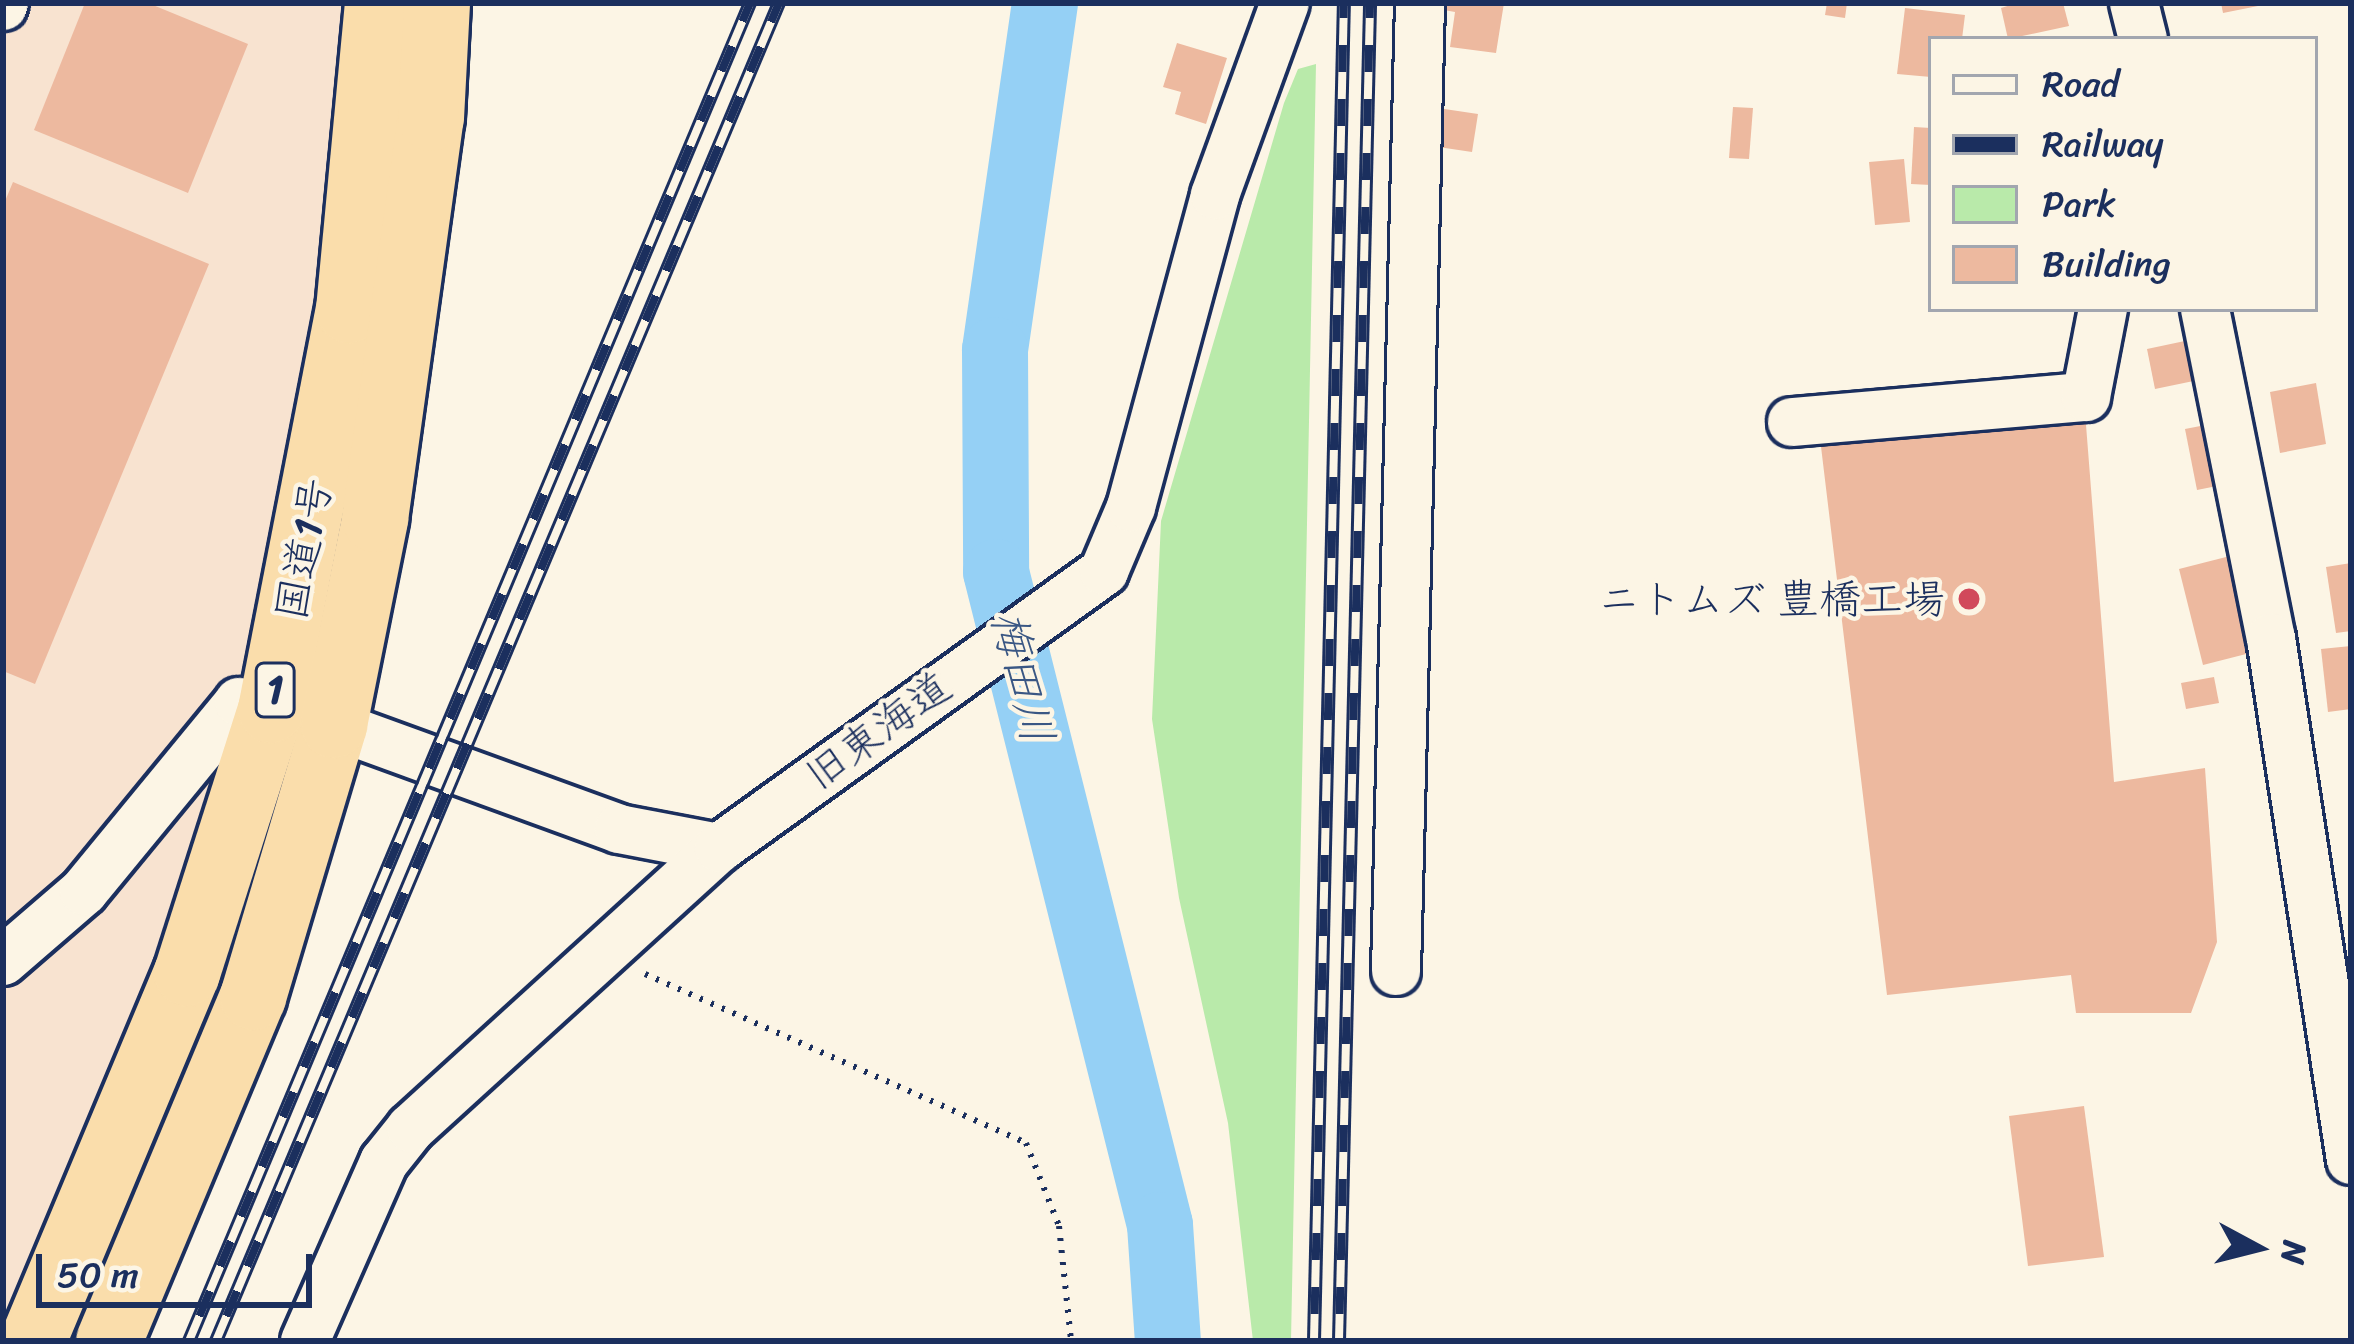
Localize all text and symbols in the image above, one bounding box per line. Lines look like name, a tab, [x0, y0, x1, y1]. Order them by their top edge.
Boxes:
legend	[1928, 36, 2318, 312]
text: Road	[2042, 52, 2119, 116]
text: Railway	[2042, 112, 2164, 176]
text: Park	[2042, 172, 2116, 236]
text: Building	[2042, 232, 2171, 296]
street label: 国道1号	[266, 474, 342, 624]
place label: ニトムズ 豊橋工場	[1598, 574, 1945, 624]
marker: ニトムズ 豊橋工場	[1956, 586, 1982, 612]
water label: 梅田川	[979, 605, 1065, 749]
road number: 1	[254, 657, 296, 723]
street label: 旧東海道	[795, 661, 961, 801]
north arrow	[2198, 1188, 2318, 1308]
scale bar	[42, 1230, 318, 1304]
text: N	[2264, 1238, 2324, 1267]
text: 50 m	[57, 1243, 139, 1307]

